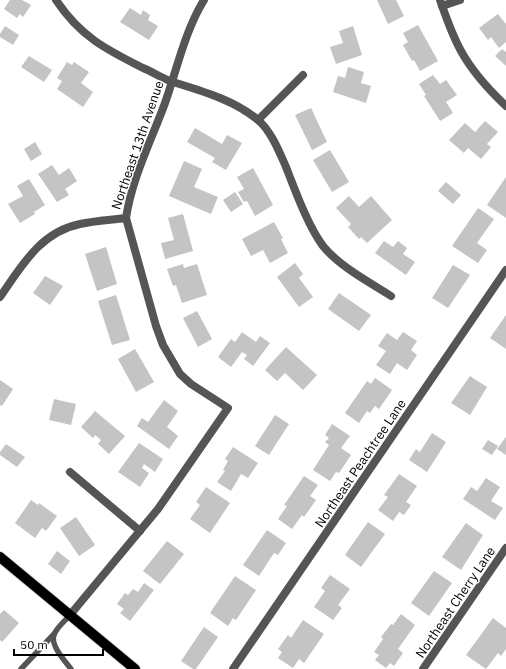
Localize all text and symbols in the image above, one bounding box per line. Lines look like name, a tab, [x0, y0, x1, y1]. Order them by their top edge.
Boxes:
street label: Northeast 13th Avenue	[107, 78, 168, 212]
street label: Northeast Peachtree Lane	[311, 396, 410, 531]
street label: Northeast Cherry Lane	[412, 543, 499, 661]
scale bar	[14, 631, 103, 657]
text: 50 m	[20, 637, 48, 652]

